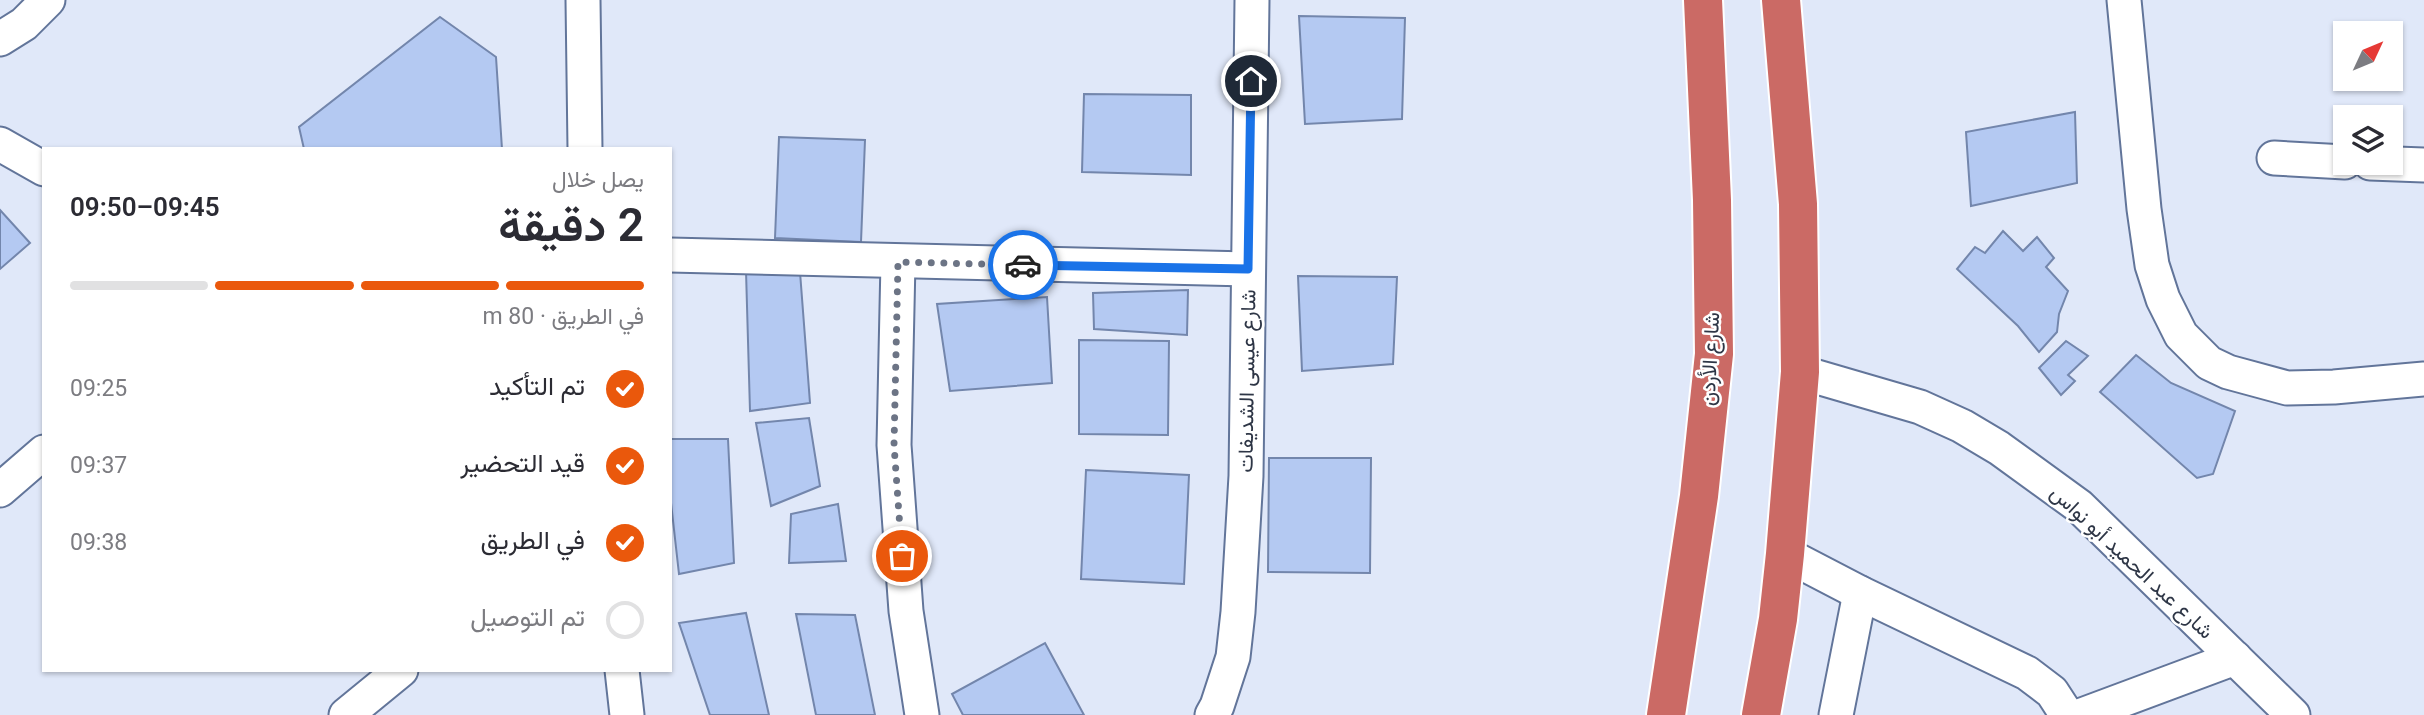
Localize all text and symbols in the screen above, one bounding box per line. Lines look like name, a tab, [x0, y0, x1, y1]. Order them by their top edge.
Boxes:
north arrow	[2333, 21, 2403, 91]
map controls	[2333, 21, 2403, 175]
pin	[1221, 51, 1281, 111]
icon: home	[1232, 62, 1270, 100]
button: layers	[2333, 105, 2403, 175]
text: يصل خلال	[552, 166, 644, 193]
text: 09:45–09:50	[70, 192, 220, 222]
text: 2 دقيقة	[498, 198, 644, 252]
courier	[988, 230, 1058, 300]
icon: car	[1004, 246, 1042, 284]
street label: شارع عيسى الشديفات	[1233, 289, 1263, 473]
text: في الطريق · 80 m	[482, 303, 644, 330]
street label: شارع الأردن	[1696, 311, 1726, 407]
icon: check	[606, 370, 644, 408]
text: تم التأكيد	[489, 371, 585, 401]
text: 09:25	[70, 375, 127, 402]
icon: check	[606, 447, 644, 485]
text: قيد التحضير	[460, 448, 585, 478]
text: 09:37	[70, 452, 127, 479]
street label: شارع عبد الحميد أبو نواس	[2044, 480, 2218, 645]
icon: check	[606, 524, 644, 562]
text: في الطريق	[481, 525, 585, 555]
pin	[872, 526, 932, 586]
text: 09:38	[70, 529, 127, 556]
icon: bag	[883, 537, 921, 575]
text: تم التوصيل	[470, 602, 585, 632]

